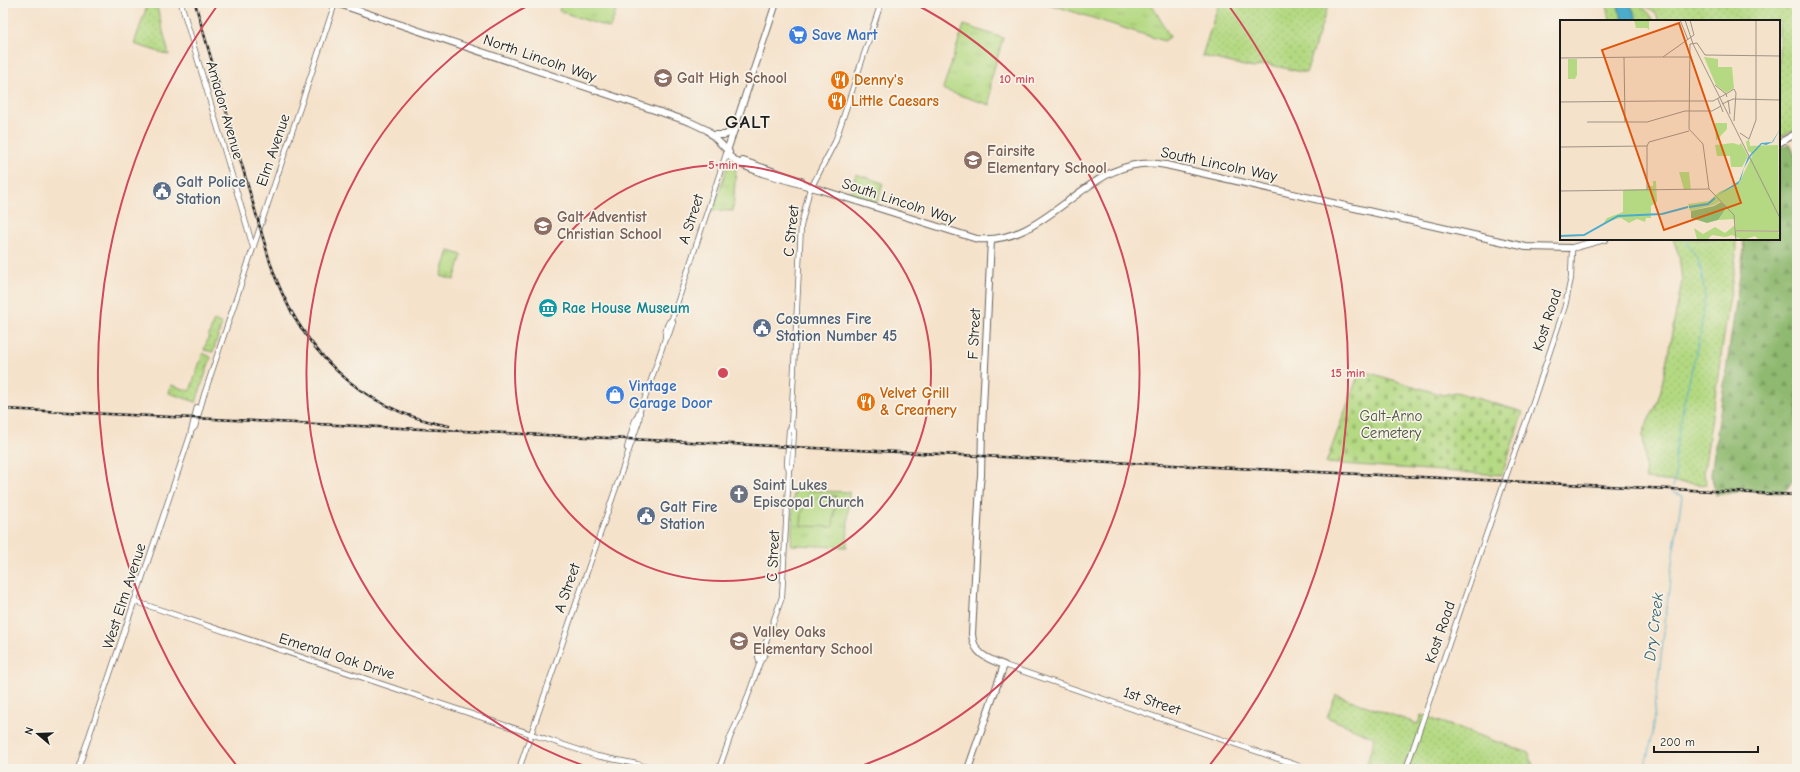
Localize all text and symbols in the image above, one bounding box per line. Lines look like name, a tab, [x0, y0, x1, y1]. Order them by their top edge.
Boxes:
inset map	[1560, 20, 1780, 240]
supermarket icon: Save Mart	[787, 24, 809, 46]
place label: Save Mart	[812, 26, 878, 44]
street label: North Lincoln Way	[481, 30, 599, 86]
street label: Amador Avenue	[202, 59, 248, 162]
school or university icon: Galt High School	[652, 67, 674, 89]
place label: Galt High School	[677, 69, 787, 87]
restaurant icon: Denny's	[829, 69, 851, 91]
place label: Denny's	[854, 71, 903, 89]
text: 10 min	[1000, 72, 1034, 86]
restaurant icon: Little Caesars	[826, 90, 848, 112]
place label: Little Caesars	[851, 92, 939, 110]
street label: Elm Avenue	[252, 111, 294, 189]
district label: GALT	[725, 111, 771, 133]
place label: Fairsite Elementary School	[987, 142, 1107, 177]
street label: South Lincoln Way	[1159, 143, 1279, 185]
school or university icon: Fairsite Elementary School	[962, 149, 984, 171]
text: 5 min	[708, 158, 738, 172]
place label: Galt Police Station	[176, 173, 246, 208]
street label: South Lincoln Way	[840, 174, 958, 228]
public building icon: Galt Police Station	[151, 180, 173, 202]
street label: A Street	[675, 191, 708, 246]
street label: C Street	[779, 204, 803, 258]
place label: Galt Adventist Christian School	[557, 208, 662, 243]
school or university icon: Galt Adventist Christian School	[532, 215, 554, 237]
street label: Kost Road	[1529, 287, 1565, 353]
museum icon: Rae House Museum	[537, 297, 559, 319]
place label: Rae House Museum	[562, 299, 690, 317]
street label: F Street	[964, 307, 984, 360]
place label: Cosumnes Fire Station Number 45	[776, 310, 897, 345]
public building icon: Cosumnes Fire Station Number 45	[751, 317, 773, 339]
centre of rings	[716, 366, 730, 380]
text: 15 min	[1331, 366, 1365, 380]
place label: Vintage Garage Door	[629, 377, 712, 412]
shop icon: Vintage Garage Door	[604, 384, 626, 406]
place label: Velvet Grill & Creamery	[880, 384, 957, 419]
restaurant icon: Velvet Grill & Creamery	[855, 391, 877, 413]
park label: Galt-Arno Cemetery	[1359, 407, 1423, 442]
place label: Saint Lukes Episcopal Church	[753, 476, 864, 511]
church icon: Saint Lukes Episcopal Church	[728, 483, 750, 505]
place label: Galt Fire Station	[660, 498, 717, 533]
public building icon: Galt Fire Station	[635, 505, 657, 527]
street label: C Street	[763, 529, 783, 582]
street label: West Elm Avenue	[98, 540, 150, 651]
street label: A Street	[550, 560, 584, 615]
water label: Dry Creek	[1641, 592, 1667, 662]
street label: Kost Road	[1421, 599, 1459, 665]
place label: Valley Oaks Elementary School	[753, 623, 873, 658]
street label: Emerald Oak Drive	[277, 629, 398, 683]
school or university icon: Valley Oaks Elementary School	[728, 630, 750, 652]
street label: 1st Street	[1121, 683, 1184, 719]
north arrow	[18, 714, 58, 754]
text: N	[22, 725, 36, 736]
scale bar	[1654, 728, 1758, 754]
text: 200 m	[1660, 735, 1695, 749]

